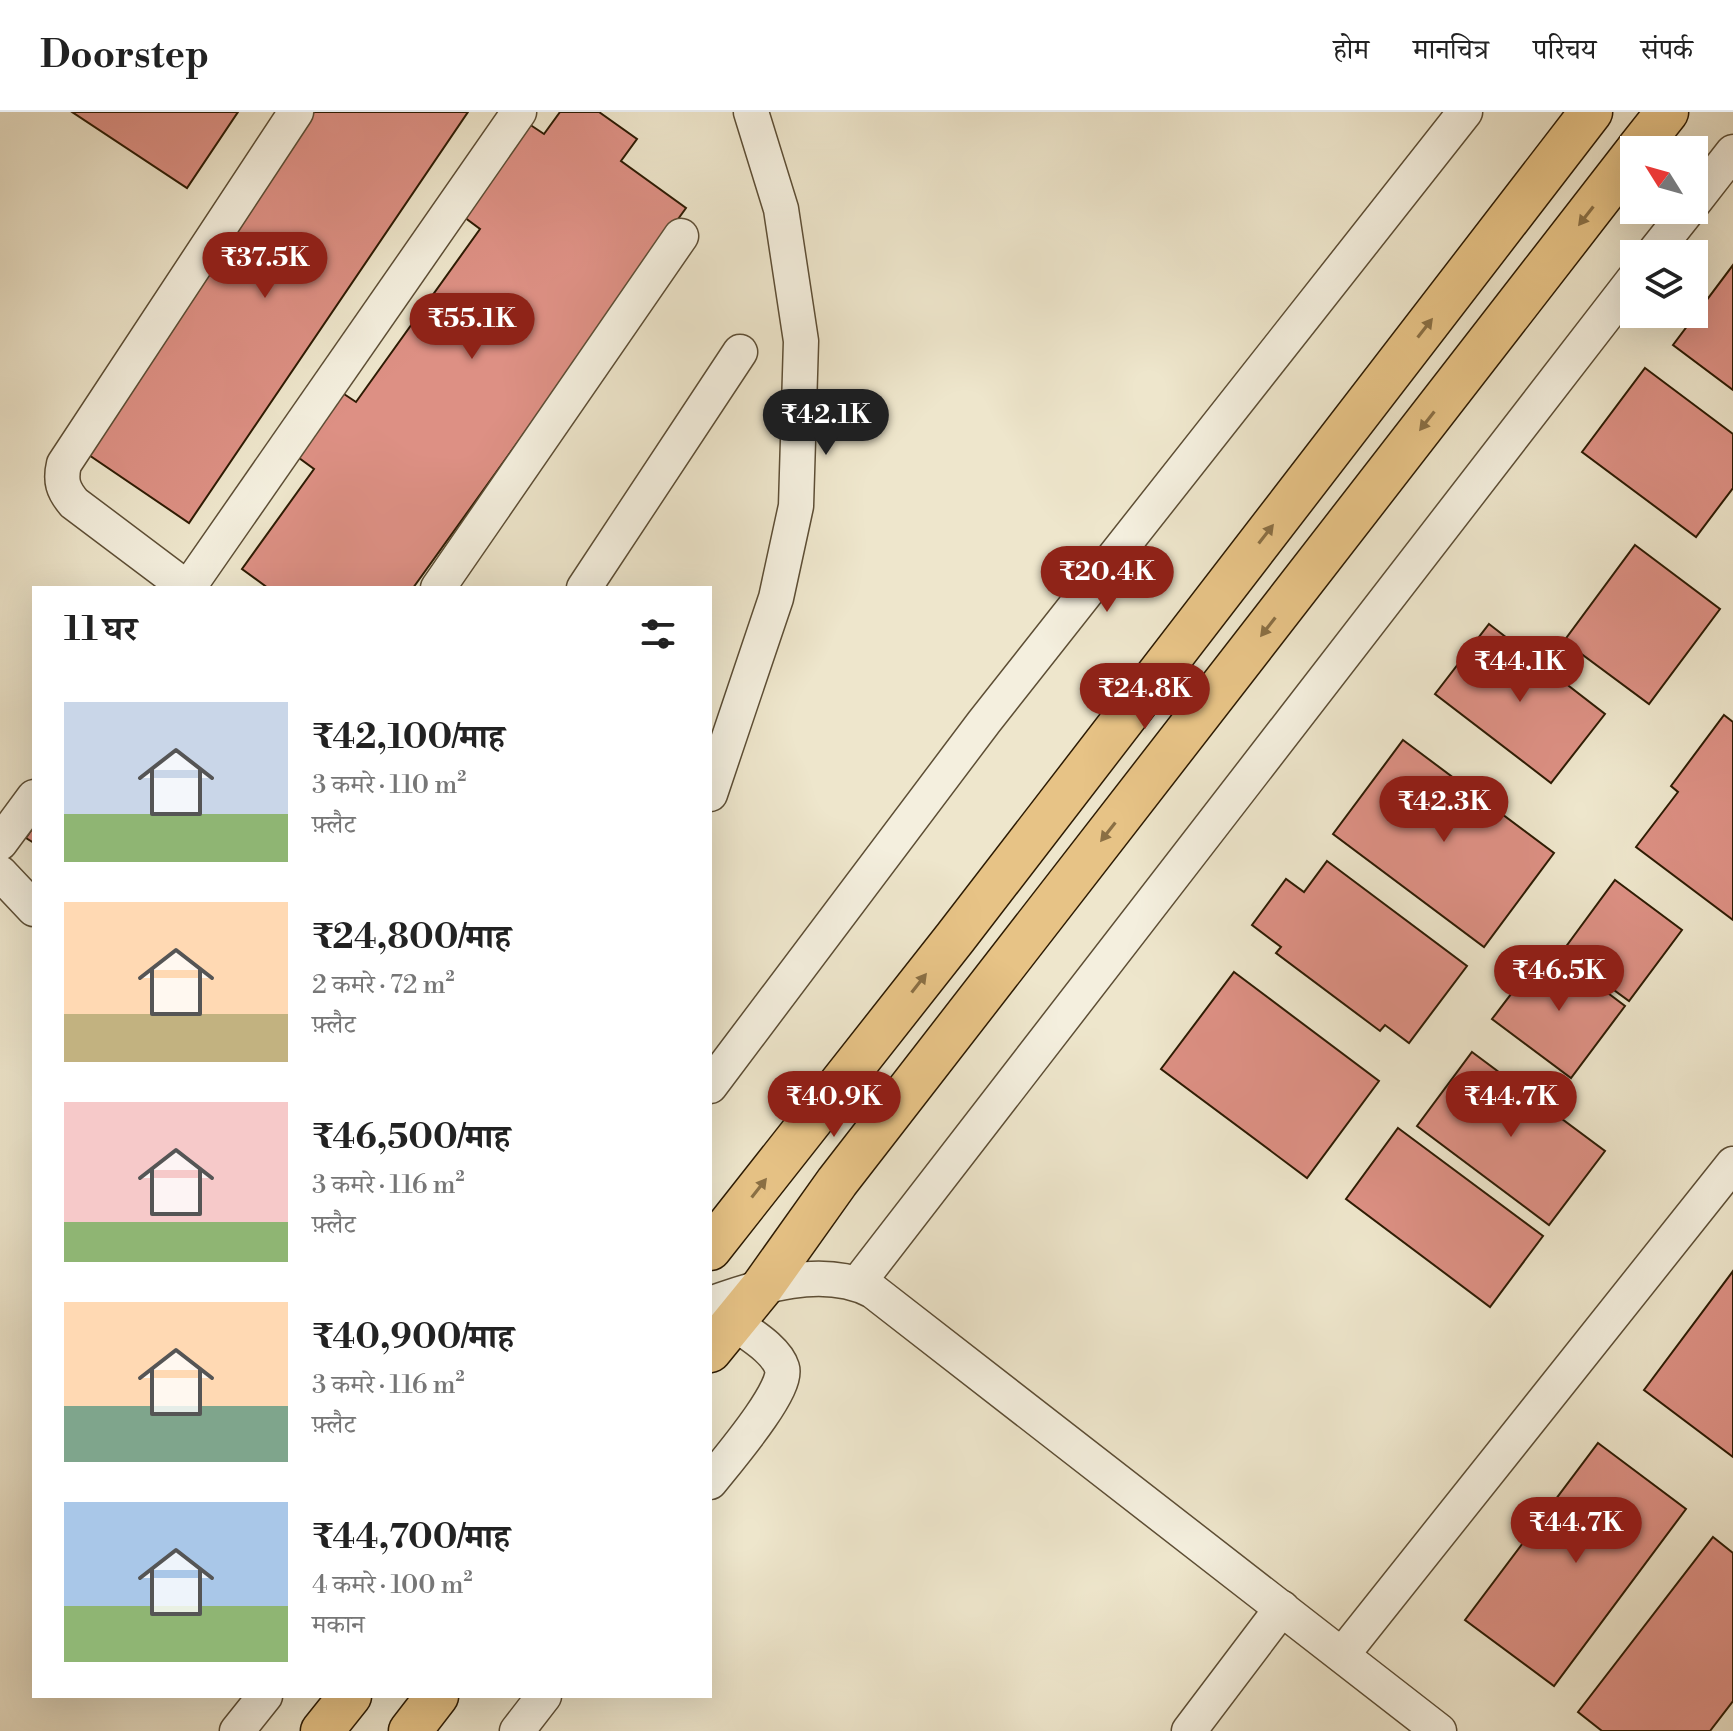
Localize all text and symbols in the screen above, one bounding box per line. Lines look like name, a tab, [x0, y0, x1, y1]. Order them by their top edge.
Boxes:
text: Doorstep	[40, 32, 209, 79]
text: होम	[1333, 33, 1369, 68]
text: मानचित्र	[1413, 33, 1489, 68]
text: परिचय	[1533, 33, 1596, 68]
text: संपर्क	[1640, 33, 1693, 68]
north arrow	[1620, 136, 1708, 224]
map controls	[1620, 136, 1708, 328]
one-way arrow	[1579, 206, 1595, 226]
pin: ₹37.5K	[200, 232, 330, 300]
button: layers	[1620, 240, 1708, 328]
text: ₹37.5K	[220, 242, 310, 274]
pin: ₹55.1K	[407, 293, 537, 361]
text: ₹55.1K	[428, 303, 516, 335]
one-way arrow	[1416, 318, 1432, 338]
pin: ₹42.1K	[761, 389, 891, 457]
text: ₹42.1K	[781, 399, 871, 431]
one-way arrow	[1419, 411, 1435, 431]
one-way arrow	[1258, 524, 1274, 544]
pin: ₹20.4K	[1042, 546, 1172, 614]
text: ₹20.4K	[1059, 556, 1155, 588]
text: 11 घर	[64, 609, 137, 651]
icon: filters	[636, 612, 680, 656]
one-way arrow	[1260, 617, 1276, 637]
pin: ₹44.1K	[1455, 636, 1585, 704]
text: ₹44.1K	[1474, 646, 1566, 678]
pin: ₹24.8K	[1080, 663, 1210, 731]
text: ₹24.8K	[1098, 673, 1192, 705]
text: ₹42,100/माह	[312, 717, 505, 759]
icon: home	[128, 734, 224, 830]
text: 3 कमरे · 110 m²	[312, 769, 466, 801]
pin: ₹42.3K	[1379, 776, 1509, 844]
text: ₹42.3K	[1397, 786, 1491, 818]
text: फ़्लैट	[312, 809, 355, 841]
one-way arrow	[1101, 822, 1117, 842]
text: ₹24,800/माह	[312, 917, 511, 959]
icon: home	[128, 934, 224, 1030]
pin: ₹46.5K	[1494, 945, 1624, 1013]
text: ₹46.5K	[1512, 955, 1606, 987]
text: 2 कमरे · 72 m²	[312, 969, 455, 1001]
one-way arrow	[911, 973, 927, 993]
text: फ़्लैट	[312, 1009, 355, 1041]
pin: ₹40.9K	[769, 1071, 899, 1139]
pin: ₹44.7K	[1446, 1071, 1576, 1139]
text: ₹40.9K	[786, 1081, 882, 1113]
text: ₹44.7K	[1464, 1081, 1558, 1113]
text: ₹46,500/माह	[312, 1117, 510, 1159]
icon: home	[128, 1134, 224, 1230]
text: 3 कमरे · 116 m²	[312, 1169, 465, 1201]
one-way arrow	[750, 1178, 766, 1198]
text: फ़्लैट	[312, 1209, 355, 1241]
text: ₹40,900/माह	[312, 1317, 514, 1359]
icon: home	[128, 1334, 224, 1430]
text: 3 कमरे · 116 m²	[312, 1369, 465, 1401]
text: फ़्लैट	[312, 1409, 355, 1441]
pin: ₹44.7K	[1511, 1497, 1641, 1565]
text: ₹44.7K	[1529, 1507, 1623, 1539]
text: ₹44,700/माह	[312, 1517, 510, 1559]
icon: home	[128, 1534, 224, 1630]
text: 4 कमरे · 100 m²	[312, 1569, 473, 1601]
text: मकान	[312, 1609, 365, 1641]

